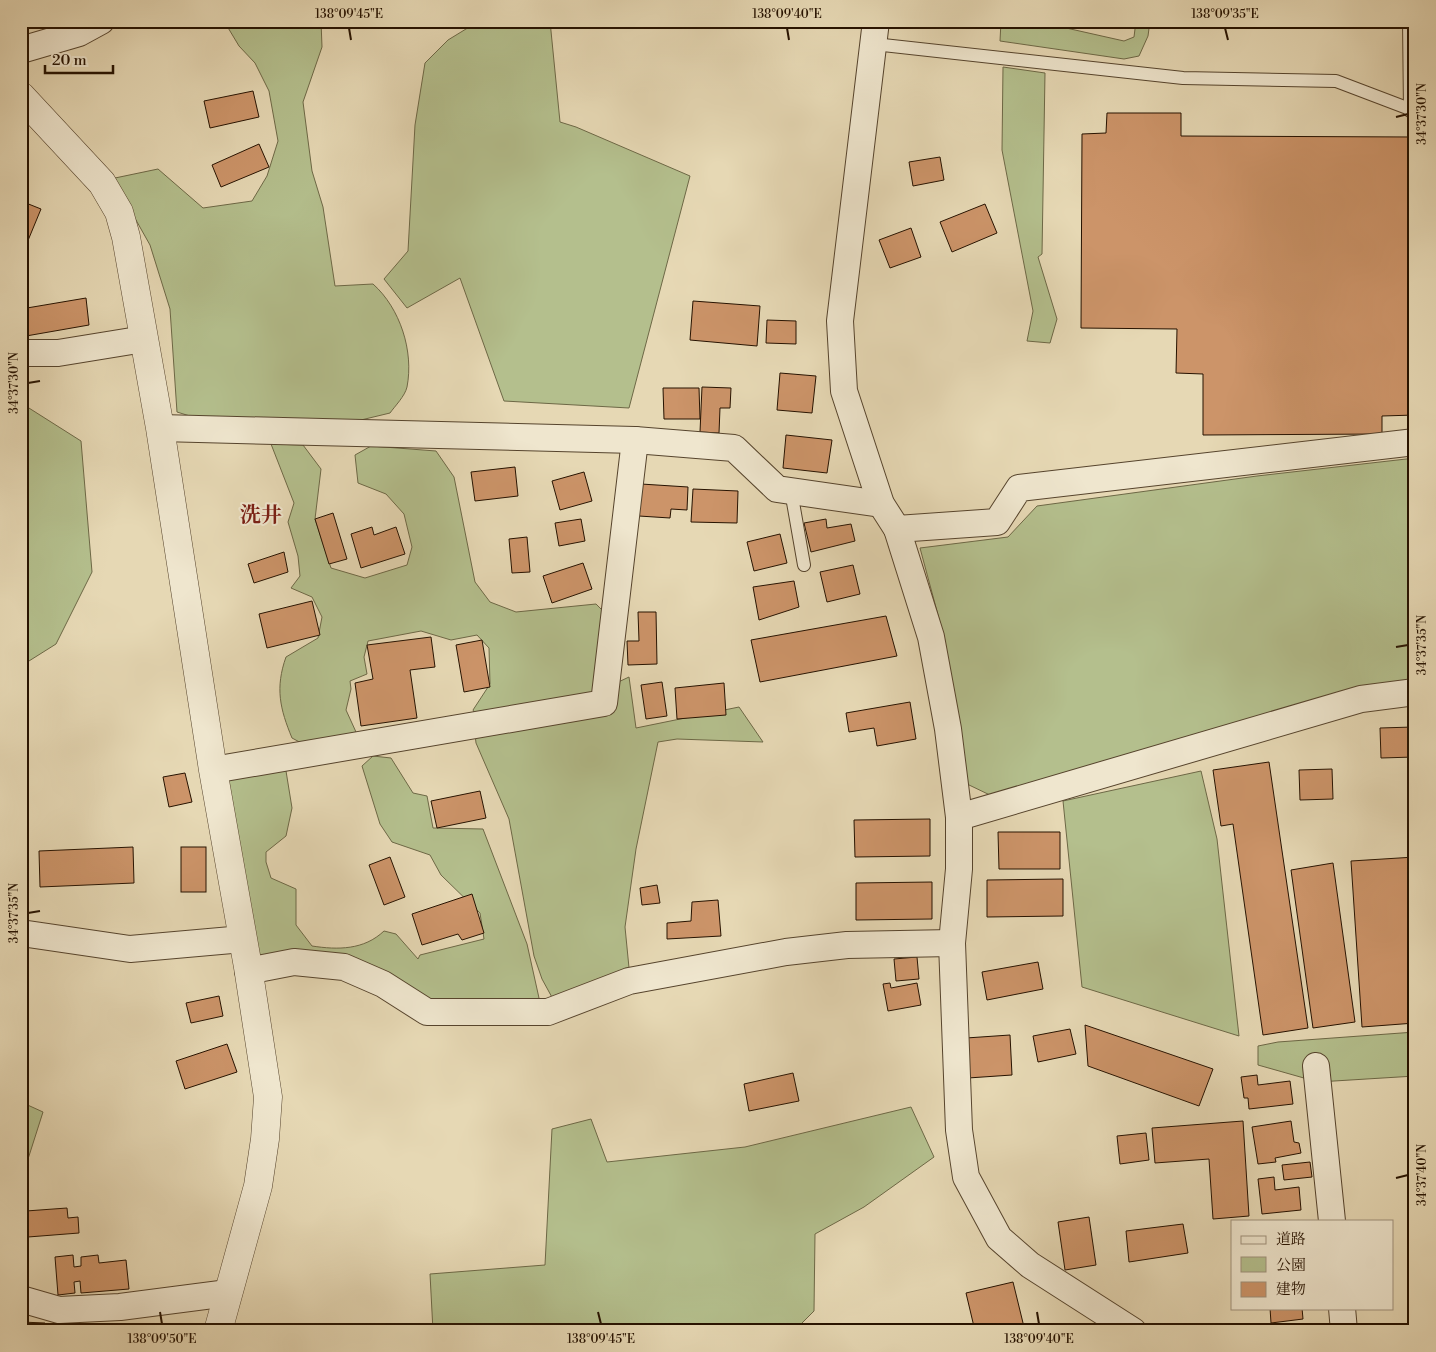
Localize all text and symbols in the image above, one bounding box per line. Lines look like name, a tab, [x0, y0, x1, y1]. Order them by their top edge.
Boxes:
text: 138°09'45"E	[315, 7, 383, 22]
text: 138°09'40"E	[752, 7, 822, 22]
text: 138°09'35"E	[1191, 7, 1259, 22]
scale bar	[45, 42, 112, 74]
text: 20 m	[52, 51, 87, 70]
text: 34°37'30"N	[1415, 83, 1430, 145]
text: 34°37'30"N	[7, 352, 22, 414]
district label: 洗井	[240, 503, 282, 529]
text: 34°37'35"N	[1415, 615, 1430, 675]
text: 34°37'35"N	[7, 883, 22, 943]
text: 34°37'40"N	[1415, 1144, 1430, 1206]
legend	[1231, 1220, 1394, 1310]
text: 道路	[1276, 1230, 1306, 1249]
text: 公園	[1276, 1256, 1306, 1275]
text: 建物	[1276, 1280, 1306, 1299]
text: 138°09'50"E	[127, 1332, 197, 1347]
text: 138°09'45"E	[567, 1332, 635, 1347]
text: 138°09'40"E	[1004, 1332, 1074, 1347]

